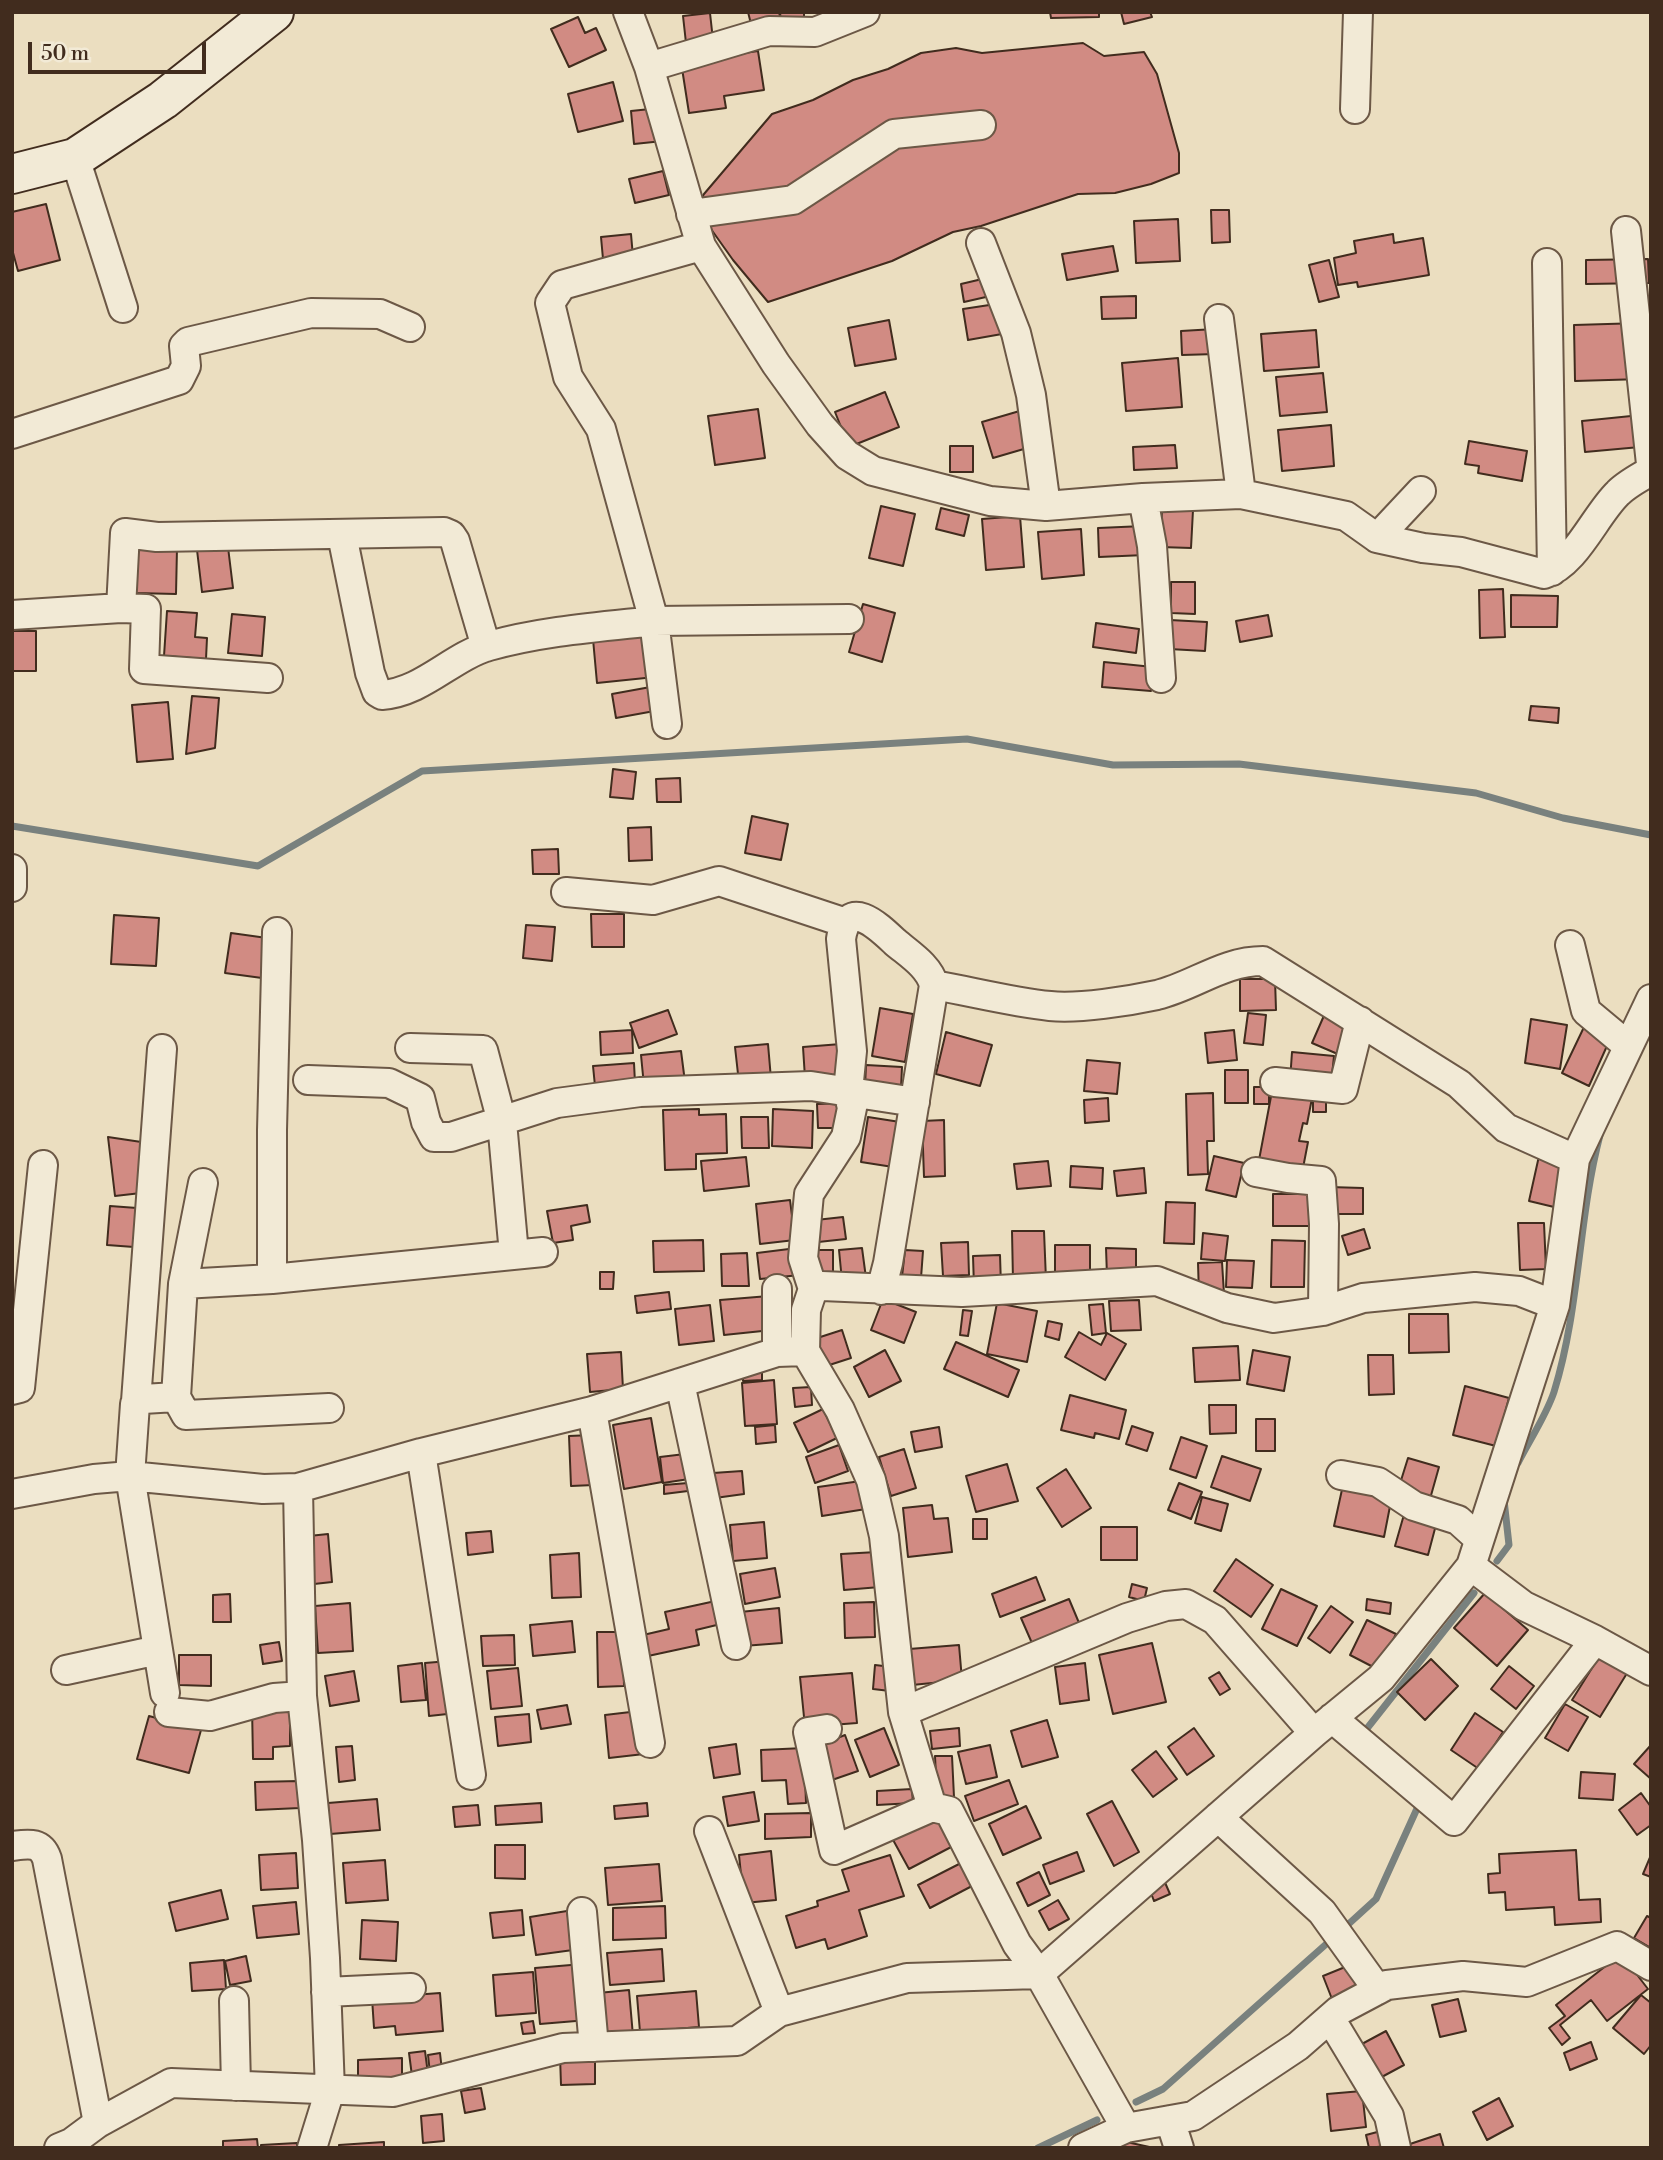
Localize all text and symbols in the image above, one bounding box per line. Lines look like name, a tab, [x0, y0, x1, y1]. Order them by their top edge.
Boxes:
scale bar	[32, 28, 210, 72]
text: 50 m	[41, 41, 89, 67]

